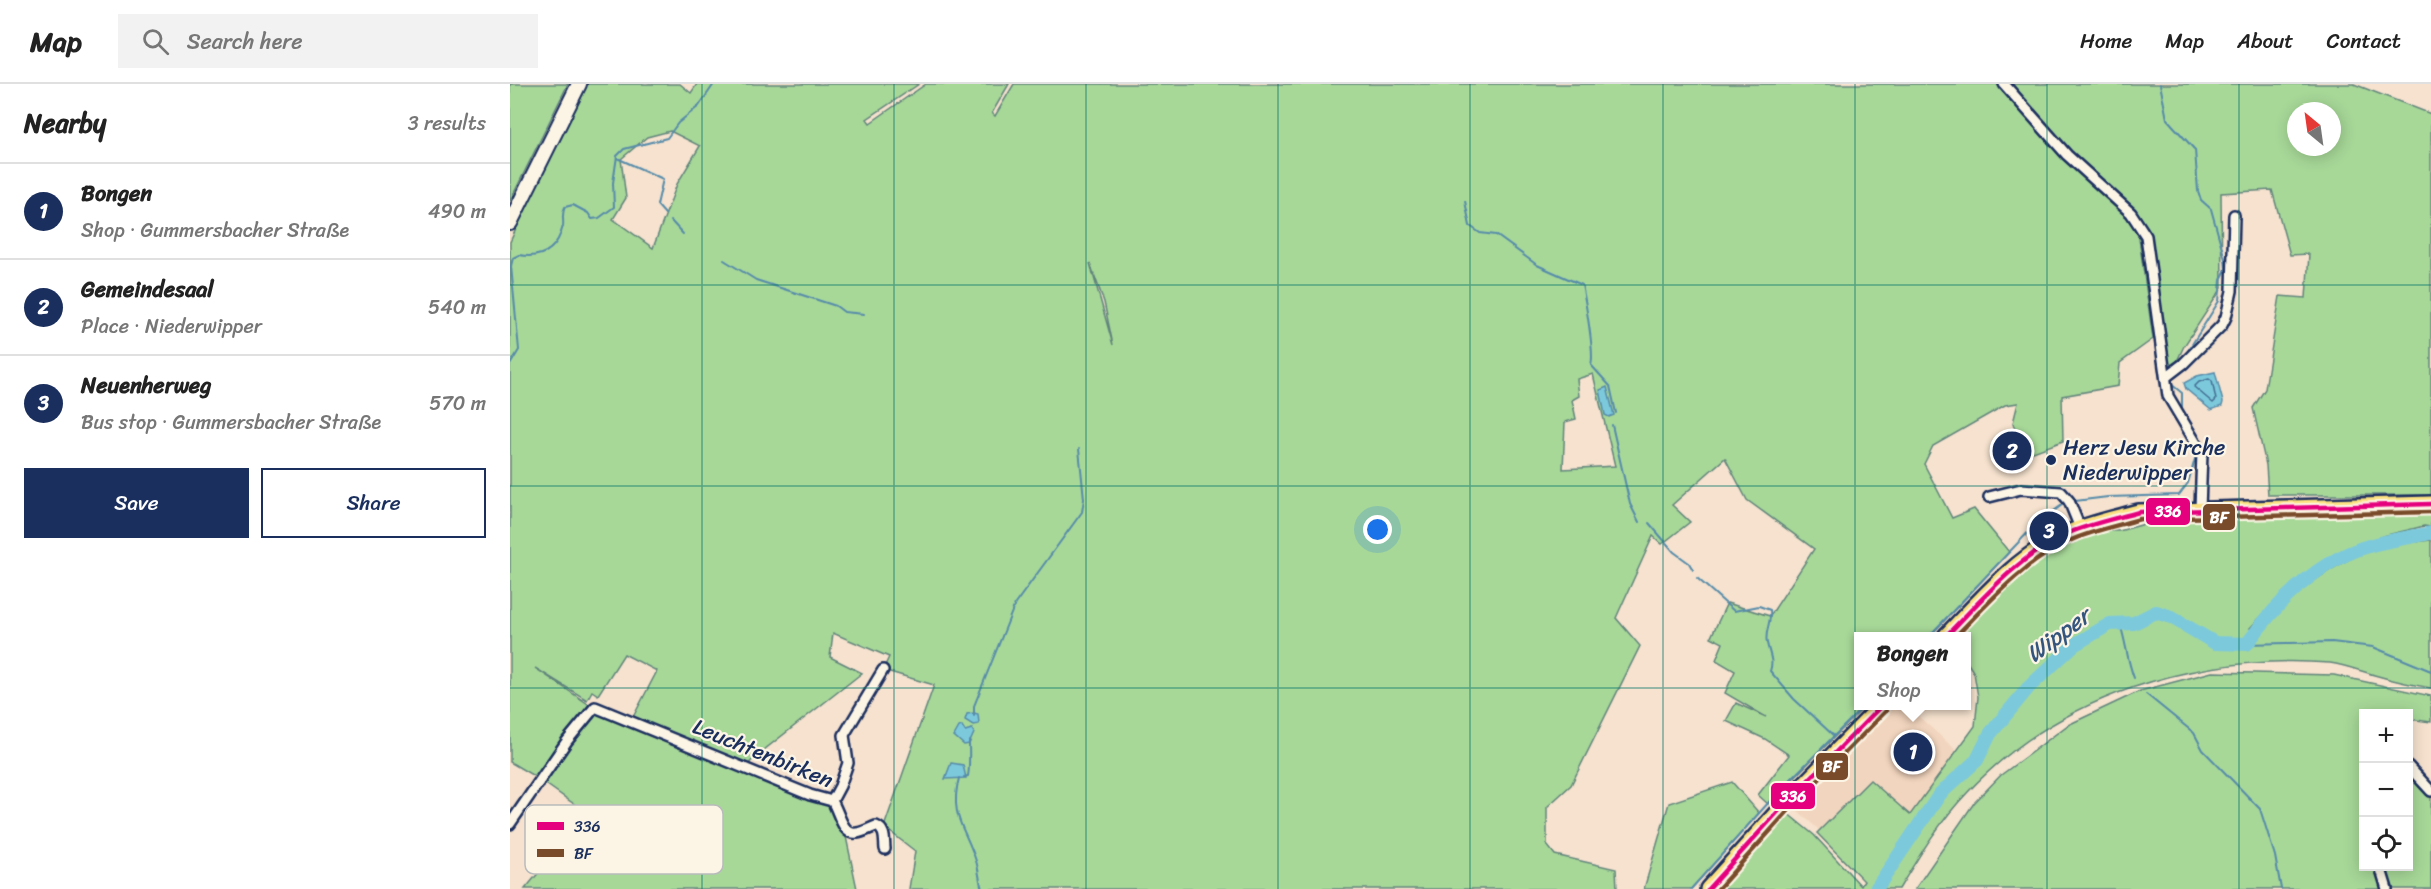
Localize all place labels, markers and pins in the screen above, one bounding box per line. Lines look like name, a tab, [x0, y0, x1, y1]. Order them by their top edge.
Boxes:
pin: 2	[1992, 428, 2032, 473]
place label: Herz Jesu Kirche Niederwipper	[2063, 428, 2225, 492]
marker: Herz Jesu Kirche Niederwipper	[2044, 453, 2058, 467]
pin: 3	[2030, 508, 2068, 554]
pin: 1	[1894, 730, 1932, 774]

